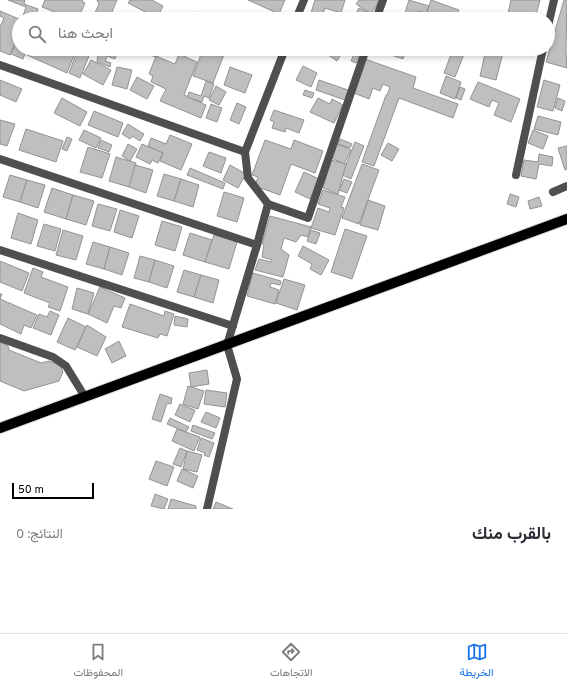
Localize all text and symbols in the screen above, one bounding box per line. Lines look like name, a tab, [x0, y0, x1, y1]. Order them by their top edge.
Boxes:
search box	[12, 12, 555, 56]
icon: search	[26, 23, 48, 45]
text: ابحث هنا	[58, 25, 113, 44]
scale bar	[12, 481, 94, 500]
text: 50 m	[18, 483, 44, 497]
text: بالقرب منك	[472, 524, 551, 546]
text: النتائج: 0	[16, 527, 63, 543]
tab: المحفوظات	[73, 641, 123, 682]
tab: الاتجاهات	[270, 641, 313, 682]
tab: الخريطة	[460, 641, 494, 682]

